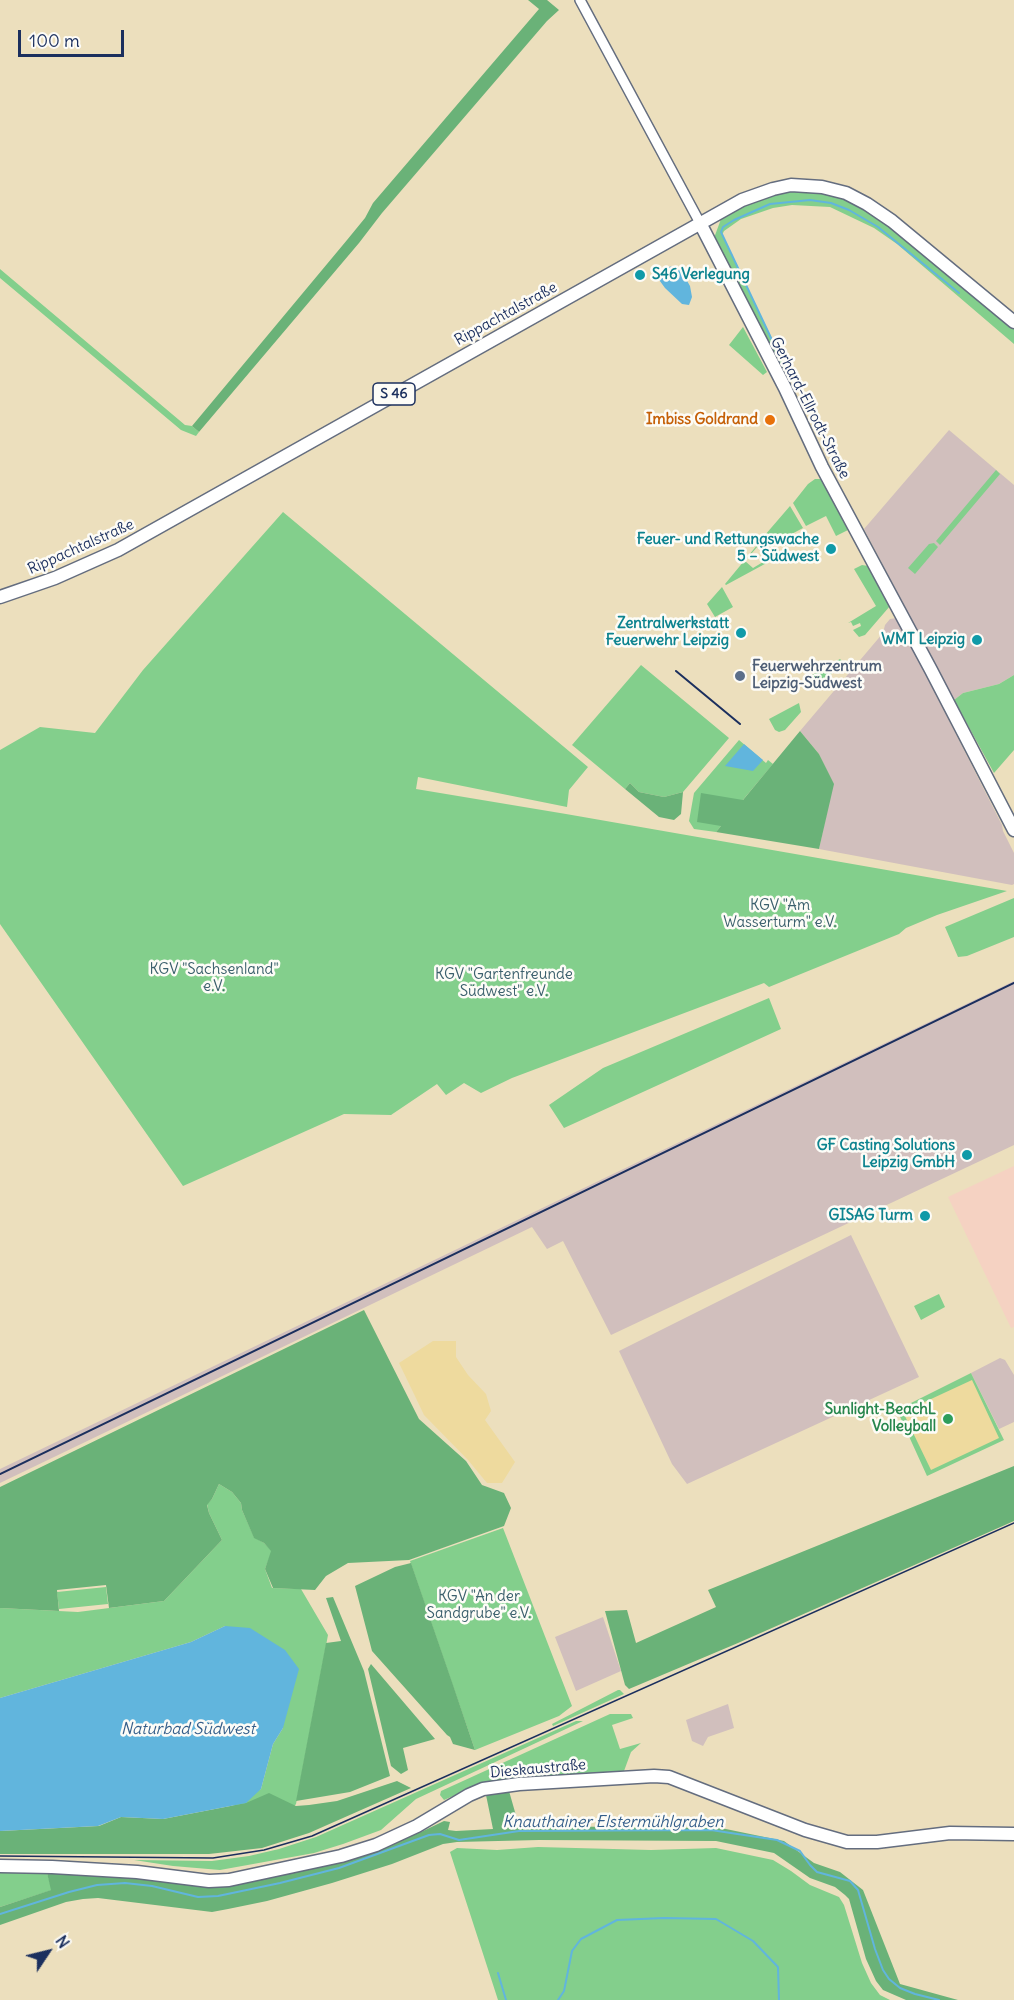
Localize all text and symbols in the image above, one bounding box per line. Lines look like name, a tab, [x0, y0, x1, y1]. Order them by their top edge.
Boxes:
scale bar	[21, 18, 128, 56]
text: 100 m	[29, 29, 80, 52]
place label: S46 Verlegung	[652, 266, 750, 284]
marker: S46 Verlegung	[633, 268, 647, 282]
street label: Rippachtalstraße	[452, 278, 560, 350]
street label: Gerhard-Ellrodt-Straße	[766, 334, 854, 482]
road number: S 46	[373, 383, 415, 405]
place label: Imbiss Goldrand	[646, 411, 758, 429]
marker: Imbiss Goldrand	[763, 413, 777, 427]
street label: Rippachtalstraße	[25, 516, 137, 578]
place label: Feuer- und Rettungswache 5 – Südwest	[637, 531, 819, 566]
marker: Feuer- und Rettungswache 5 – Südwest	[824, 542, 838, 556]
place label: Zentralwerkstatt Feuerwehr Leipzig	[606, 615, 729, 650]
marker: Zentralwerkstatt Feuerwehr Leipzig	[734, 626, 748, 640]
place label: WMT Leipzig	[881, 631, 965, 649]
marker: WMT Leipzig	[970, 633, 984, 647]
place label: Feuerwehrzentrum Leipzig-Südwest	[752, 658, 882, 693]
marker: Feuerwehrzentrum Leipzig-Südwest	[733, 669, 747, 683]
park label: KGV "Am Wasserturm" e.V.	[723, 897, 837, 932]
park label: KGV "Sachsenland" e.V.	[149, 961, 279, 996]
park label: KGV "Gartenfreunde Südwest" e.V.	[435, 966, 573, 1001]
place label: GF Casting Solutions Leipzig GmbH	[817, 1137, 955, 1172]
marker: GF Casting Solutions Leipzig GmbH	[960, 1148, 974, 1162]
place label: GISAG Turm	[828, 1207, 913, 1225]
marker: GISAG Turm	[918, 1209, 932, 1223]
place label: Sunlight-BeachL Volleyball	[825, 1401, 936, 1436]
marker: Sunlight-BeachL Volleyball	[941, 1412, 955, 1426]
park label: KGV "An der Sandgrube" e.V.	[427, 1588, 531, 1623]
water label: Naturbad Südwest	[121, 1719, 255, 1739]
street label: Dieskaustraße	[489, 1756, 587, 1782]
water label: Knauthainer Elstermühlgraben	[502, 1812, 724, 1832]
north arrow	[18, 1922, 78, 1982]
text: N	[51, 1931, 74, 1952]

